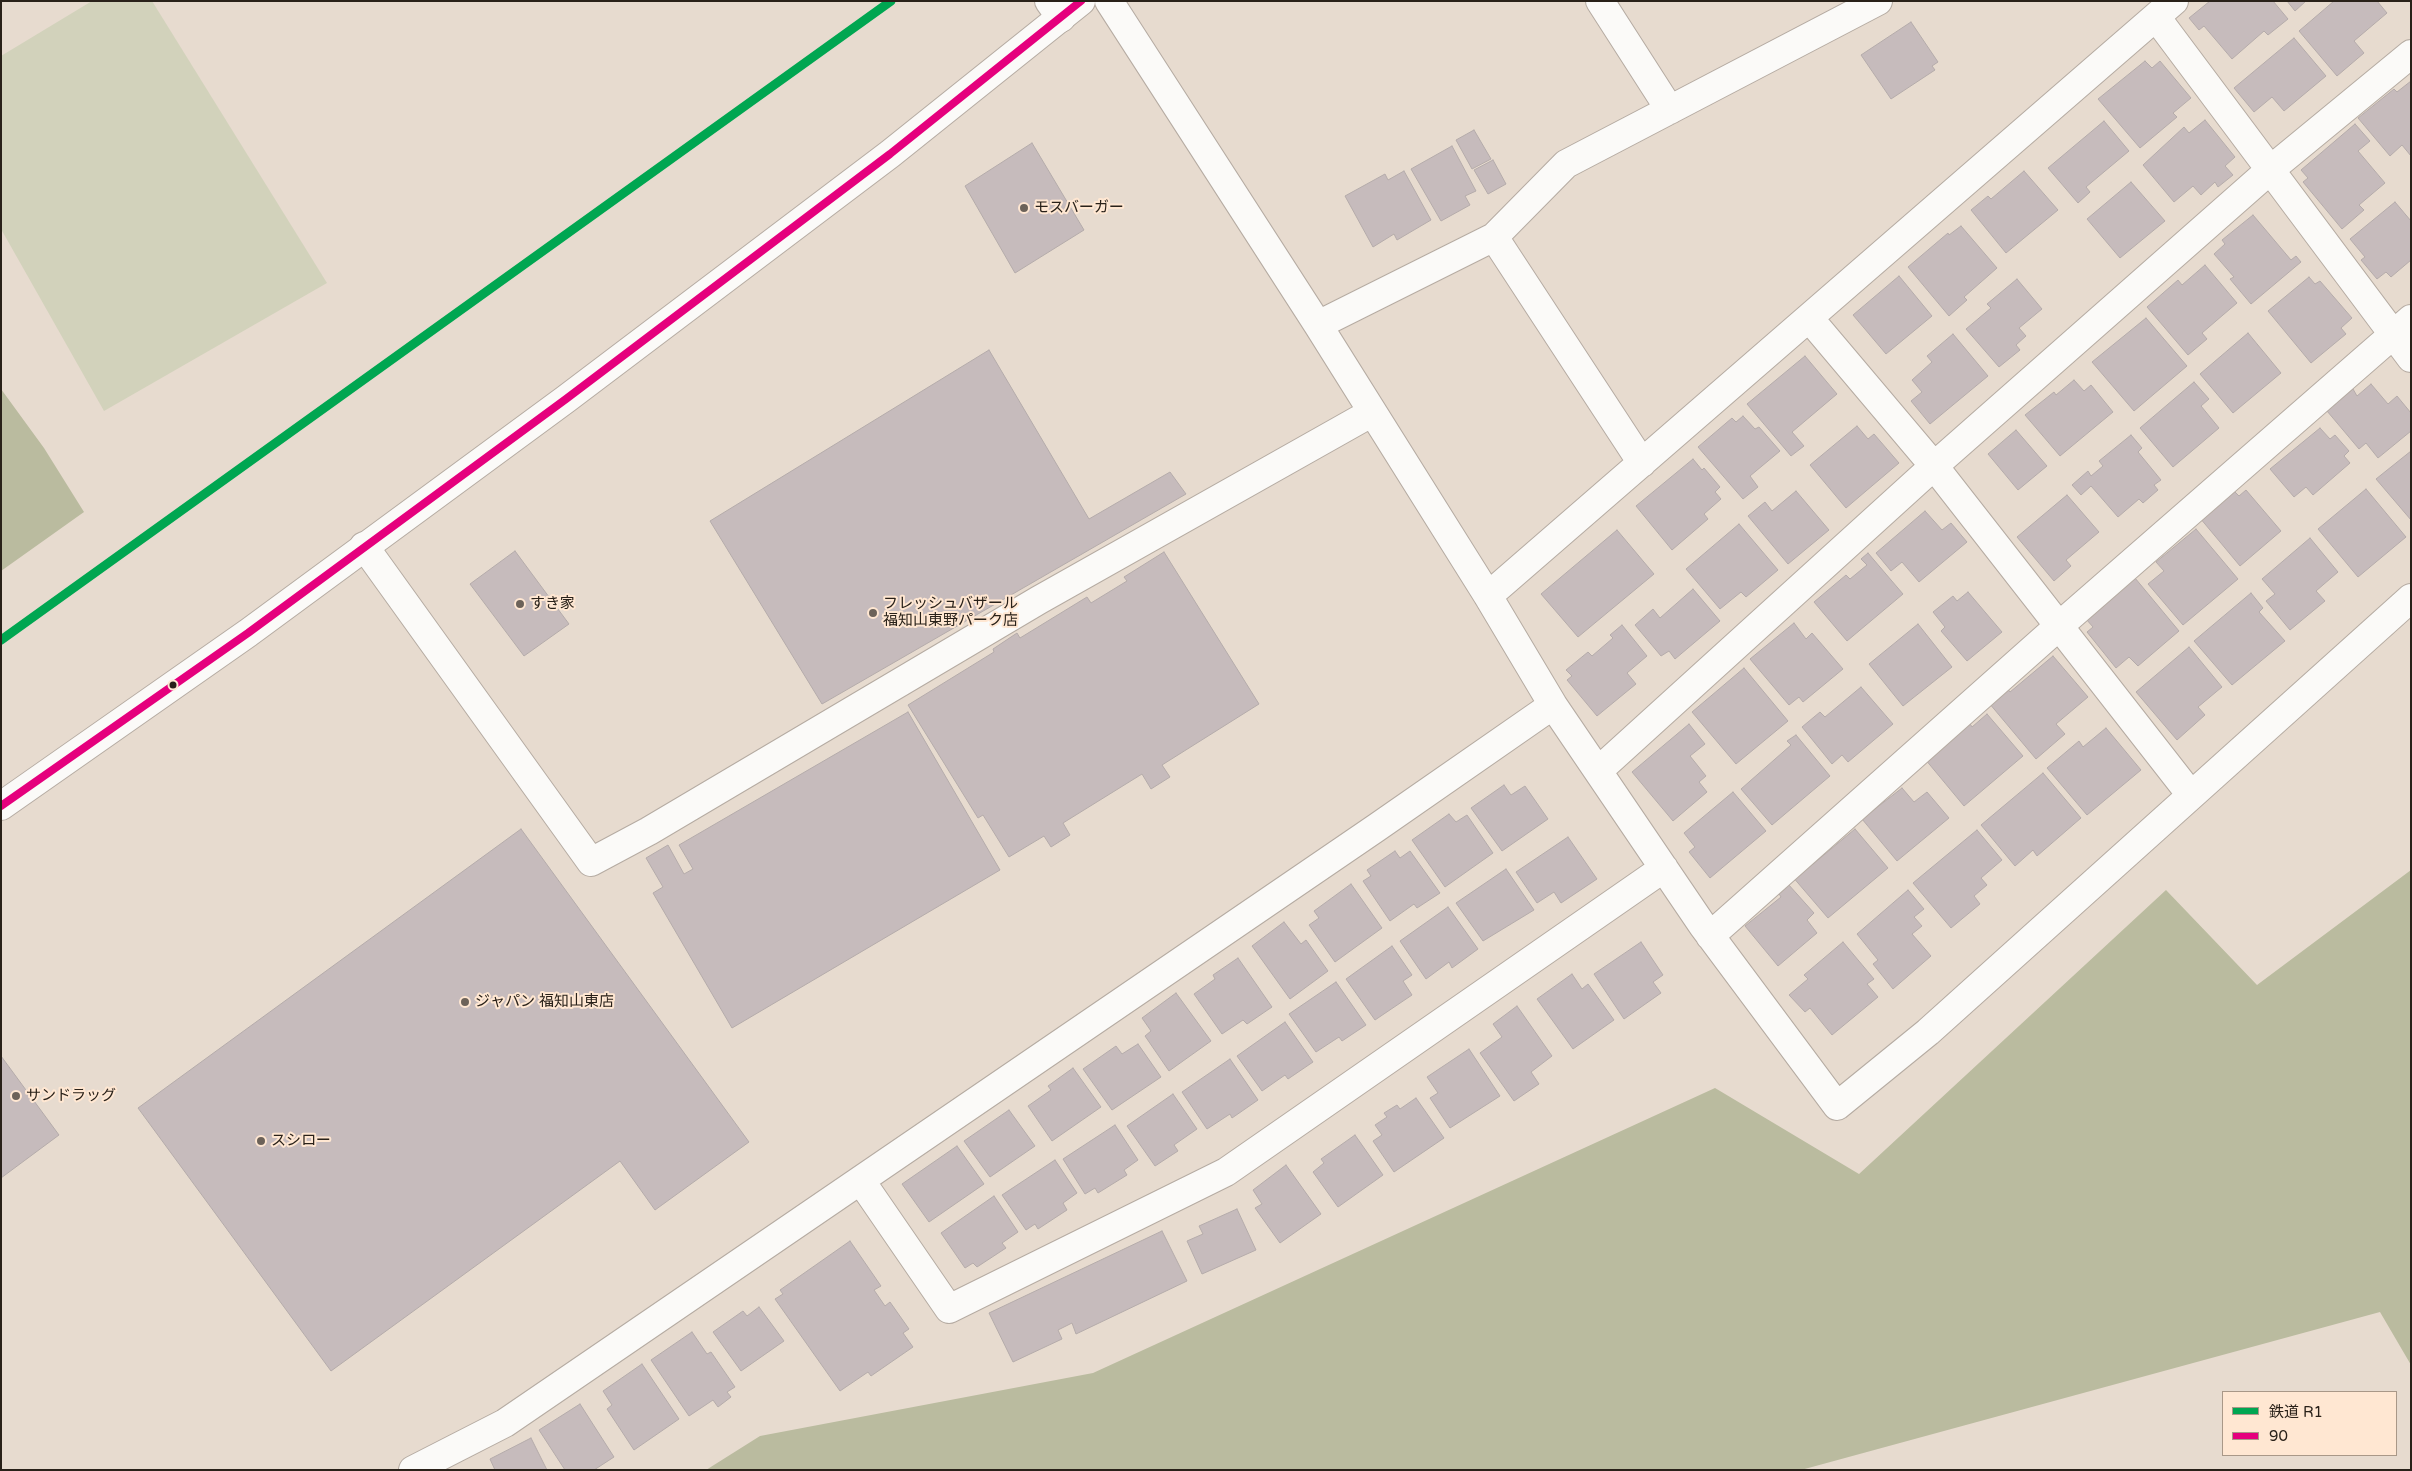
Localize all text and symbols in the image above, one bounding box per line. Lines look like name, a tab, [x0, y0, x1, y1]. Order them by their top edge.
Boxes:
place label: モスバーガー	[1034, 199, 1124, 217]
marker: モスバーガー	[1018, 202, 1030, 214]
place label: すき家	[530, 595, 575, 613]
place label: フレッシュバザール 福知山東野パーク店	[883, 595, 1018, 630]
marker: すき家	[514, 598, 526, 610]
marker: フレッシュバザール 福知山東野パーク店	[867, 607, 879, 619]
unlabelled marker	[168, 680, 178, 690]
place label: ジャパン 福知山東店	[475, 993, 614, 1011]
marker: ジャパン 福知山東店	[459, 996, 471, 1008]
place label: サンドラッグ	[26, 1087, 116, 1105]
marker: サンドラッグ	[10, 1090, 22, 1102]
place label: スシロー	[271, 1132, 331, 1150]
marker: スシロー	[255, 1135, 267, 1147]
legend	[2222, 1391, 2397, 1456]
text: 鉄道 R1	[2269, 1403, 2323, 1421]
text: 90	[2269, 1427, 2288, 1445]

